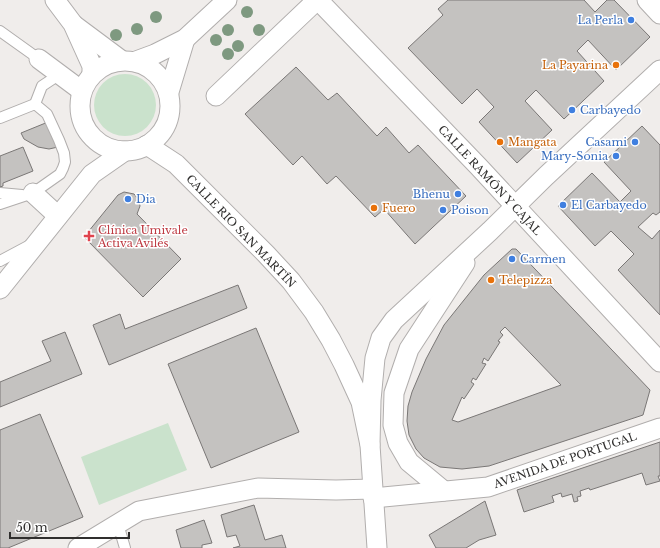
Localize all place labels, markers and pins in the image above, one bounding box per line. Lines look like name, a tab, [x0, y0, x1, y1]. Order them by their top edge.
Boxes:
place label: La Perla	[577, 13, 624, 27]
marker: La Perla	[626, 15, 636, 25]
place label: La Payarina	[542, 58, 609, 72]
marker: La Payarina	[611, 60, 621, 70]
place label: Carbayedo	[580, 103, 641, 117]
marker: Carbayedo	[567, 105, 577, 115]
place label: Mangata	[508, 135, 558, 149]
place label: Casami	[585, 135, 627, 149]
marker: Mangata	[495, 137, 505, 147]
marker: Casami	[630, 137, 640, 147]
place label: Mary-Sonia	[541, 149, 609, 163]
marker: Mary-Sonia	[611, 151, 621, 161]
place label: Bhenu	[413, 187, 451, 201]
marker: Bhenu	[453, 189, 463, 199]
place label: Dia	[136, 192, 156, 206]
marker: Dia	[123, 194, 133, 204]
place label: El Carbayedo	[571, 198, 647, 212]
marker: El Carbayedo	[558, 200, 568, 210]
place label: Fuero	[382, 201, 415, 215]
marker: Fuero	[369, 203, 379, 213]
place label: Poison	[451, 203, 489, 217]
marker: Poison	[438, 205, 448, 215]
place label: Clínica Umivale Activa Avilés	[97, 223, 188, 250]
marker: Clínica Umivale Activa Avilés	[83, 230, 95, 242]
place label: Carmen	[520, 252, 566, 266]
marker: Carmen	[507, 254, 517, 264]
place label: Telepizza	[499, 273, 553, 287]
marker: Telepizza	[486, 275, 496, 285]

